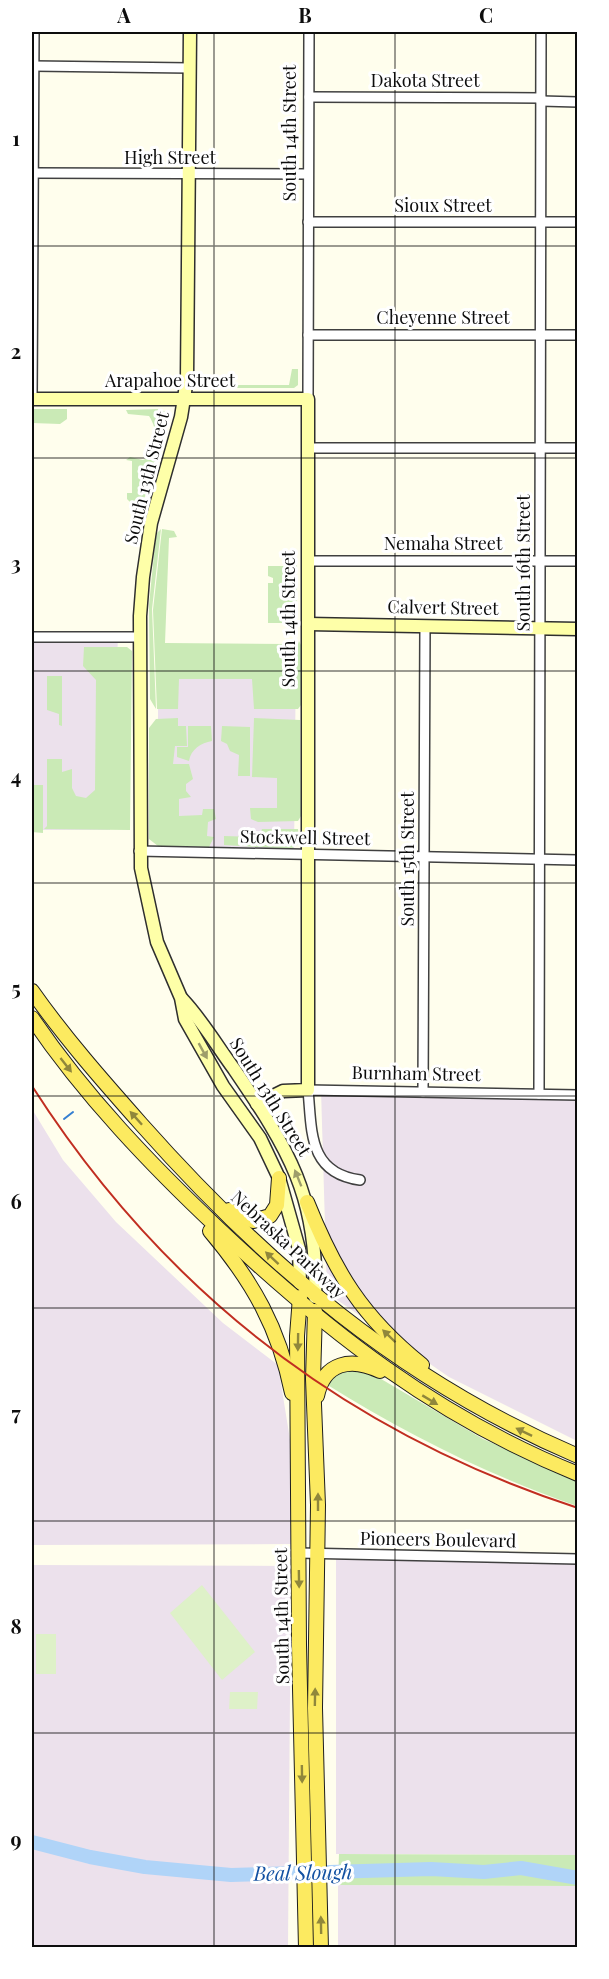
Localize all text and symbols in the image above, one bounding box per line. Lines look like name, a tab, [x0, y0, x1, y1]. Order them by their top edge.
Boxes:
text: A	[116, 1, 131, 28]
text: B	[298, 1, 312, 28]
text: C	[479, 1, 493, 28]
street label: South 14th Street	[277, 64, 301, 201]
street label: Dakota Street	[370, 68, 480, 92]
text: 1	[12, 124, 20, 151]
street label: High Street	[124, 145, 217, 169]
street label: Sioux Street	[394, 193, 492, 217]
street label: Cheyenne Street	[376, 305, 510, 329]
text: 2	[11, 337, 21, 364]
street label: Arapahoe Street	[104, 368, 236, 392]
street label: South 13th Street	[118, 408, 174, 547]
street label: South 16th Street	[511, 494, 535, 632]
street label: Nemaha Street	[384, 531, 503, 555]
text: 3	[11, 549, 21, 576]
street label: South 14th Street	[276, 550, 300, 687]
street label: Calvert Street	[387, 594, 499, 620]
text: 4	[11, 762, 21, 789]
street label: South 15th Street	[395, 791, 419, 927]
street label: Stockwell Street	[240, 824, 371, 850]
text: 5	[11, 974, 21, 1001]
street label: South 13th Street	[225, 1033, 317, 1161]
one-way arrow	[198, 1043, 208, 1060]
one-way arrow	[60, 1058, 72, 1073]
street label: Burnham Street	[351, 1060, 481, 1086]
one-way arrow	[130, 1111, 143, 1126]
one-way arrow	[293, 1169, 302, 1187]
street label: Nebraska Parkway	[226, 1185, 351, 1304]
text: 6	[10, 1187, 22, 1214]
one-way arrow	[264, 1251, 279, 1265]
one-way arrow	[382, 1329, 396, 1343]
one-way arrow	[293, 1332, 303, 1351]
one-way arrow	[422, 1394, 438, 1405]
text: 7	[11, 1399, 21, 1426]
one-way arrow	[516, 1428, 533, 1437]
one-way arrow	[313, 1492, 323, 1511]
street label: Pioneers Boulevard	[360, 1526, 517, 1552]
street label: South 14th Street	[268, 1547, 294, 1685]
one-way arrow	[294, 1569, 304, 1588]
text: 8	[10, 1612, 22, 1639]
one-way arrow	[310, 1687, 320, 1706]
one-way arrow	[297, 1764, 306, 1783]
text: 9	[10, 1825, 22, 1852]
water label: Beal Slough	[252, 1857, 353, 1886]
one-way arrow	[316, 1916, 326, 1935]

